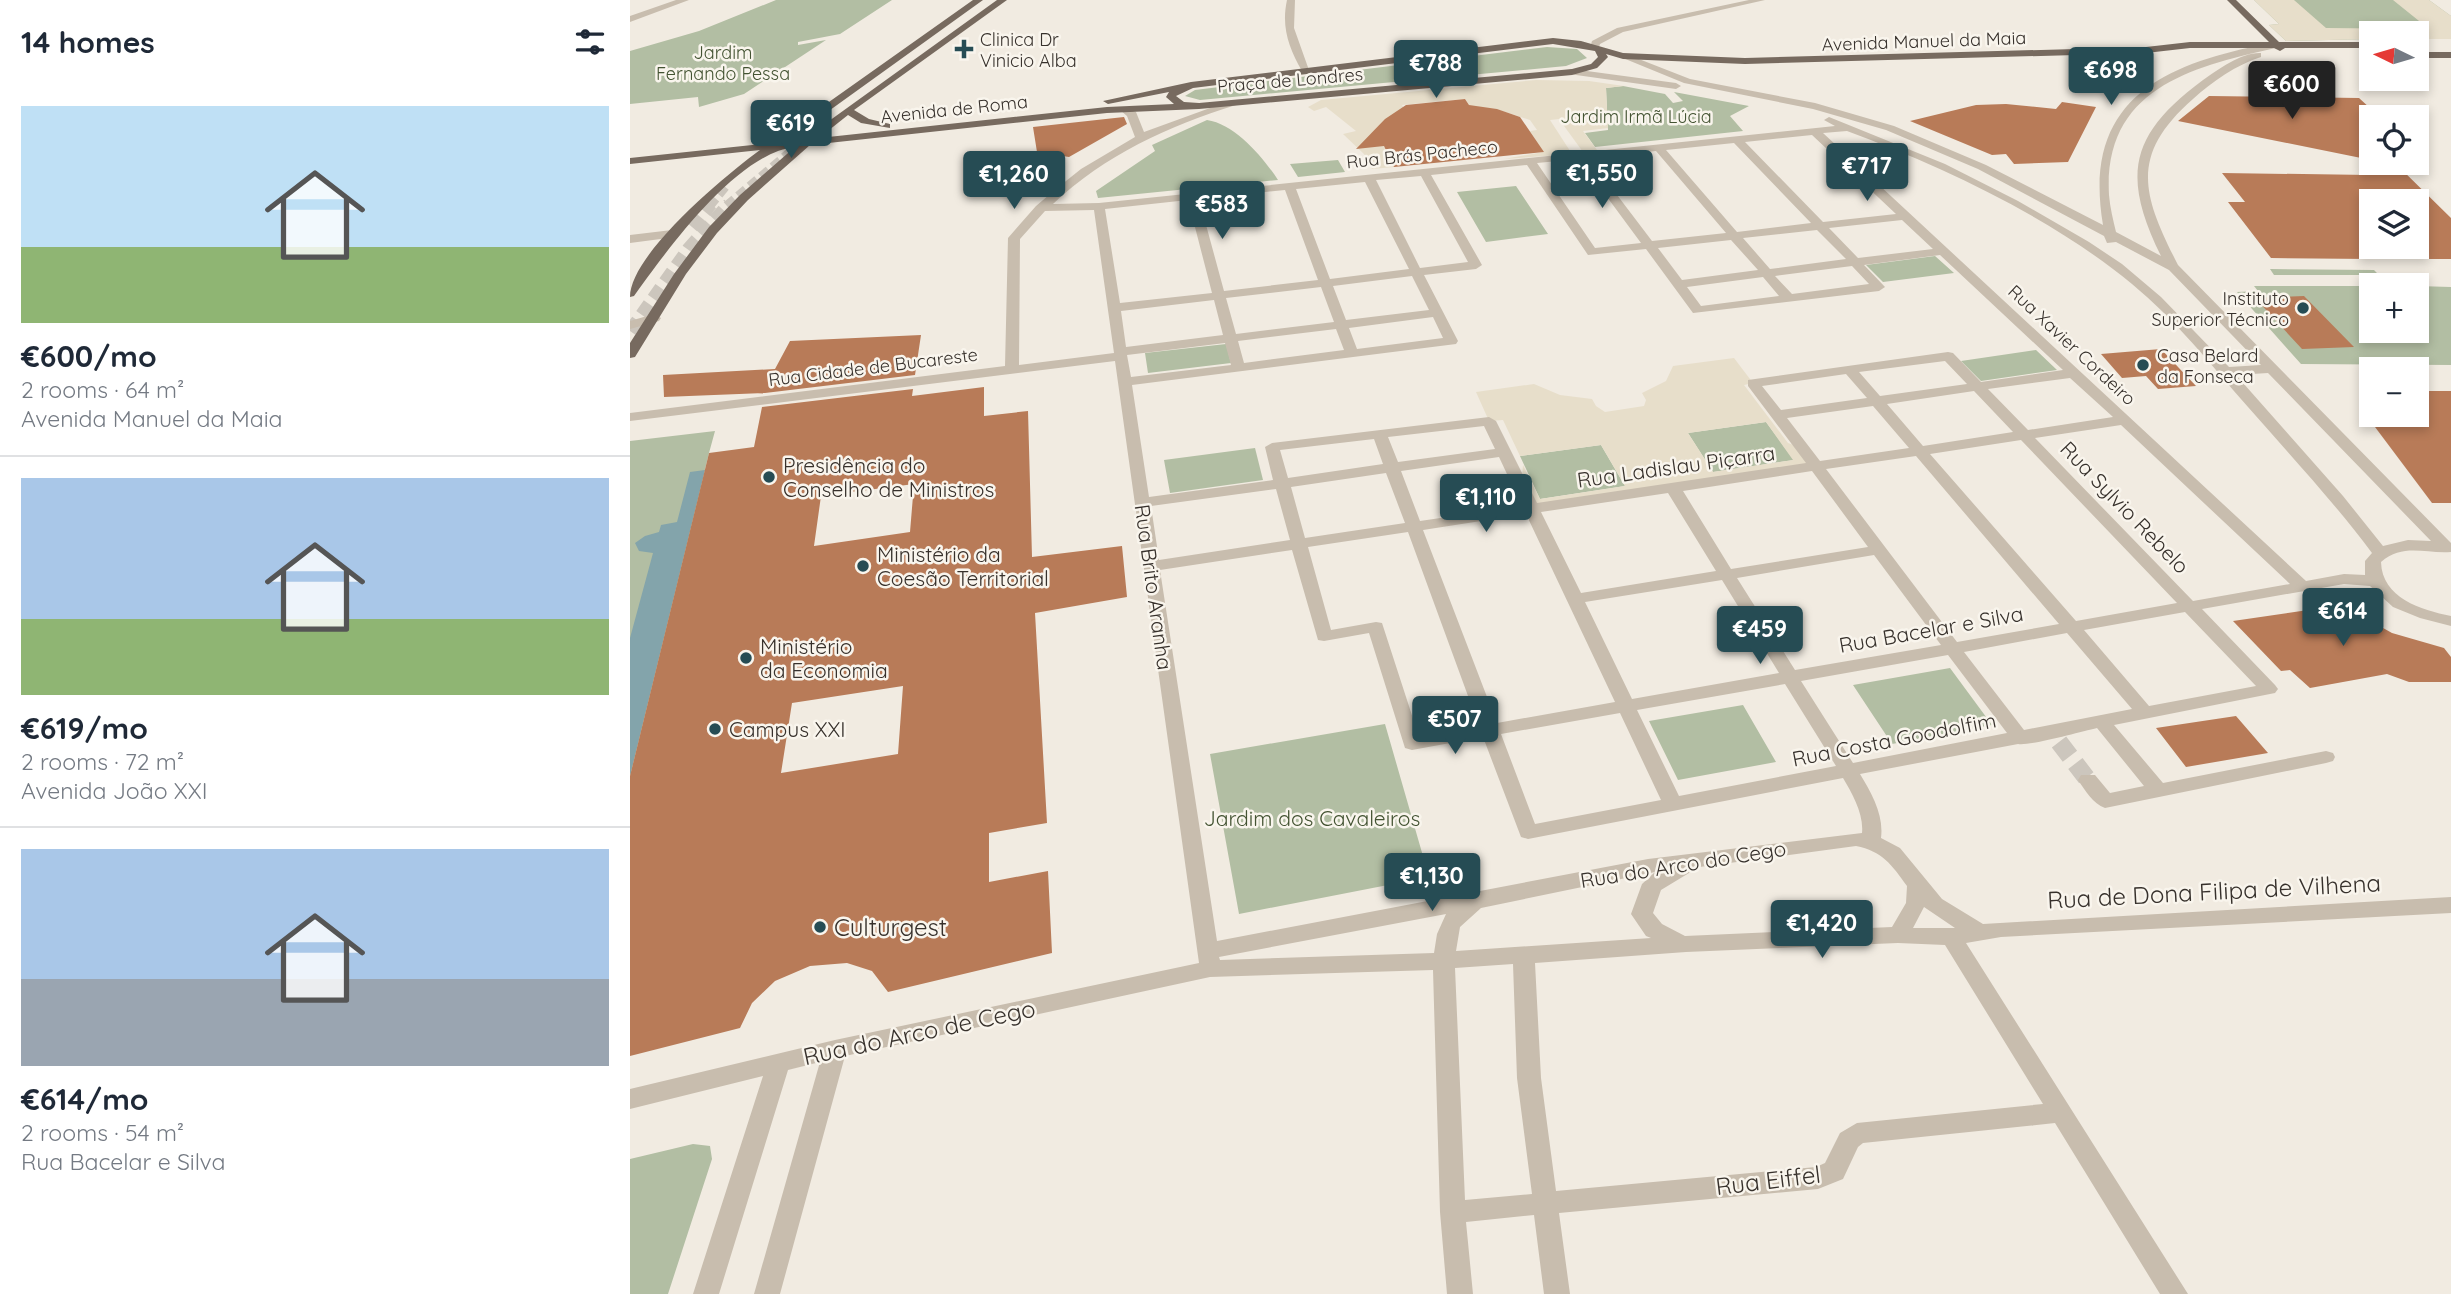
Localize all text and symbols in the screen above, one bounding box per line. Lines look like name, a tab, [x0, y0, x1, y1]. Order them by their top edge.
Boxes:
north arrow	[2359, 21, 2429, 91]
map controls	[2359, 21, 2429, 427]
text: 14 homes	[21, 23, 155, 61]
icon: filters	[571, 23, 609, 61]
street label: Avenida Manuel da Maia	[1821, 26, 2027, 56]
place label: Clinica Dr Vinicio Alba	[980, 28, 1077, 72]
marker: Clinica Dr Vinicio Alba	[954, 39, 974, 59]
park label: Jardim Fernando Pessa	[656, 41, 790, 85]
pin: €788	[1395, 41, 1477, 100]
text: €788	[1410, 48, 1462, 77]
pin: €698	[2070, 48, 2152, 107]
text: €698	[2085, 55, 2137, 84]
pin: €600	[2251, 61, 2333, 121]
street label: Praça de Londres	[1216, 62, 1364, 98]
text: €600	[2264, 69, 2320, 98]
street label: Avenida de Roma	[879, 90, 1029, 128]
pin: €619	[750, 100, 832, 160]
park label: Jardim Irmã Lúcia	[1560, 105, 1712, 128]
button: locate	[2359, 105, 2429, 175]
text: €619	[767, 108, 815, 137]
street label: Rua Brás Pacheco	[1345, 135, 1499, 173]
pin: €717	[1826, 144, 1908, 203]
pin: €1,550	[1545, 150, 1659, 210]
text: €717	[1842, 151, 1892, 180]
icon: home	[252, 152, 378, 278]
pin: €1,260	[957, 152, 1071, 211]
text: €1,550	[1567, 158, 1637, 187]
text: €1,260	[979, 159, 1049, 188]
pin: €583	[1181, 182, 1263, 241]
text: €583	[1196, 189, 1248, 218]
button: layers	[2359, 189, 2429, 259]
button: +	[2359, 273, 2429, 343]
street label: Rua Xavier Cordeiro	[2003, 280, 2141, 410]
place label: Instituto Superior Técnico	[2151, 287, 2289, 331]
marker: Instituto Superior Técnico	[2295, 300, 2311, 316]
text: €600/mo	[21, 337, 157, 375]
street label: Rua Cidade de Bucareste	[767, 343, 979, 391]
place label: Casa Belard da Fonseca	[2157, 344, 2258, 388]
marker: Casa Belard da Fonseca	[2135, 357, 2151, 373]
button: −	[2359, 357, 2429, 427]
text: 2 rooms · 64 m²	[21, 375, 184, 404]
text: Avenida Manuel da Maia	[21, 404, 283, 433]
street label: Rua Sylvio Rebelo	[2055, 435, 2195, 579]
street label: Rua Ladislau Piçarra	[1575, 439, 1777, 493]
place label: Presidência do Conselho de Ministros	[783, 452, 994, 502]
marker: Presidência do Conselho de Ministros	[761, 469, 777, 485]
pin: €1,110	[1429, 475, 1543, 534]
text: €1,110	[1456, 482, 1516, 511]
street label: Rua Brito Aranha	[1130, 503, 1178, 671]
icon: home	[252, 524, 378, 650]
place label: Ministério da Coesão Territorial	[877, 541, 1049, 591]
marker: Ministério da Coesão Territorial	[855, 558, 871, 574]
pin: €614	[2302, 588, 2384, 648]
text: €614	[2318, 596, 2368, 625]
street label: Rua Bacelar e Silva	[1837, 600, 2025, 658]
pin: €459	[1719, 606, 1801, 666]
text: €459	[1733, 614, 1787, 643]
place label: Ministério da Economia	[760, 633, 888, 683]
marker: Ministério da Economia	[738, 650, 754, 666]
pin: €507	[1414, 696, 1496, 756]
text: €507	[1428, 704, 1482, 733]
street label: Rua Costa Goodolfim	[1790, 706, 1998, 772]
text: €619/mo	[21, 709, 148, 747]
place label: Campus XXI	[729, 716, 846, 742]
marker: Campus XXI	[707, 721, 723, 737]
text: 2 rooms · 72 m²	[21, 747, 184, 776]
text: Avenida João XXI	[21, 776, 207, 805]
park label: Jardim dos Cavaleiros	[1204, 805, 1420, 831]
street label: Rua do Arco do Cego	[1578, 835, 1788, 893]
pin: €1,130	[1375, 853, 1489, 913]
text: €1,130	[1400, 861, 1464, 890]
street label: Rua de Dona Filipa de Vilhena	[2046, 867, 2382, 915]
icon: home	[252, 895, 378, 1021]
pin: €1,420	[1765, 900, 1879, 960]
text: €1,420	[1787, 908, 1857, 937]
place label: Culturgest	[834, 912, 947, 942]
marker: Culturgest	[812, 919, 828, 935]
street label: Rua do Arco de Cego	[800, 993, 1038, 1071]
text: €614/mo	[21, 1080, 149, 1118]
text: 2 rooms · 54 m²	[21, 1118, 184, 1147]
text: Rua Bacelar e Silva	[21, 1147, 226, 1176]
street label: Rua Eiffel	[1714, 1159, 1822, 1201]

